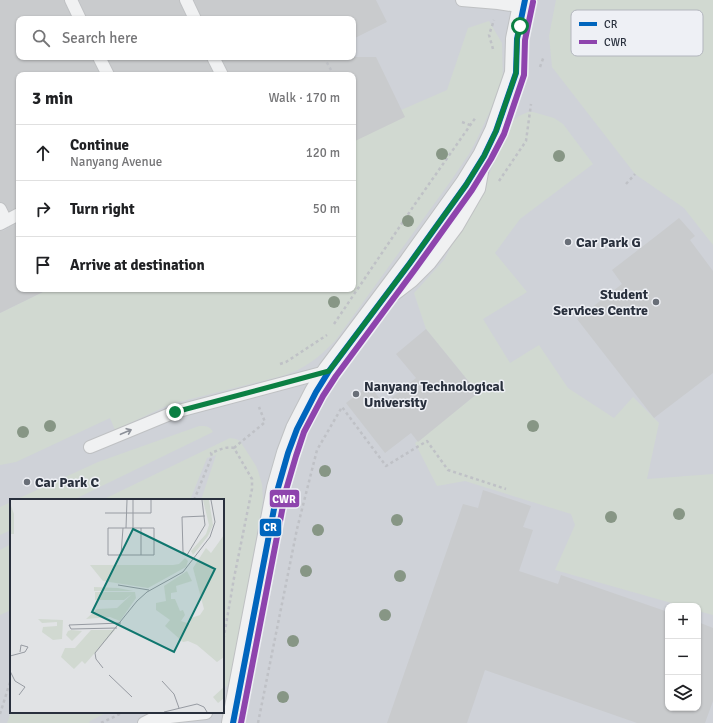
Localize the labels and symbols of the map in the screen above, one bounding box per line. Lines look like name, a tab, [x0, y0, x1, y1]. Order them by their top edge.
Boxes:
legend	[571, 10, 703, 56]
route start	[511, 17, 529, 35]
text: CR	[604, 18, 618, 31]
text: CWR	[604, 36, 627, 49]
place label: Car Park G	[576, 234, 641, 251]
marker: Car Park G	[563, 237, 573, 247]
place label: Student Services Centre	[553, 286, 649, 319]
marker: Student Services Centre	[651, 297, 661, 307]
place label: Nanyang Technological University	[364, 378, 505, 411]
marker: Nanyang Technological University	[351, 389, 361, 399]
route end	[166, 403, 184, 421]
one-way arrow	[120, 427, 132, 435]
place label: Car Park C	[35, 474, 99, 491]
marker: Car Park C	[22, 477, 32, 487]
line badge: CWR	[269, 489, 300, 508]
text: CWR	[272, 493, 296, 506]
inset map	[10, 499, 224, 713]
line badge: CR	[259, 518, 282, 537]
text: CR	[263, 521, 277, 534]

